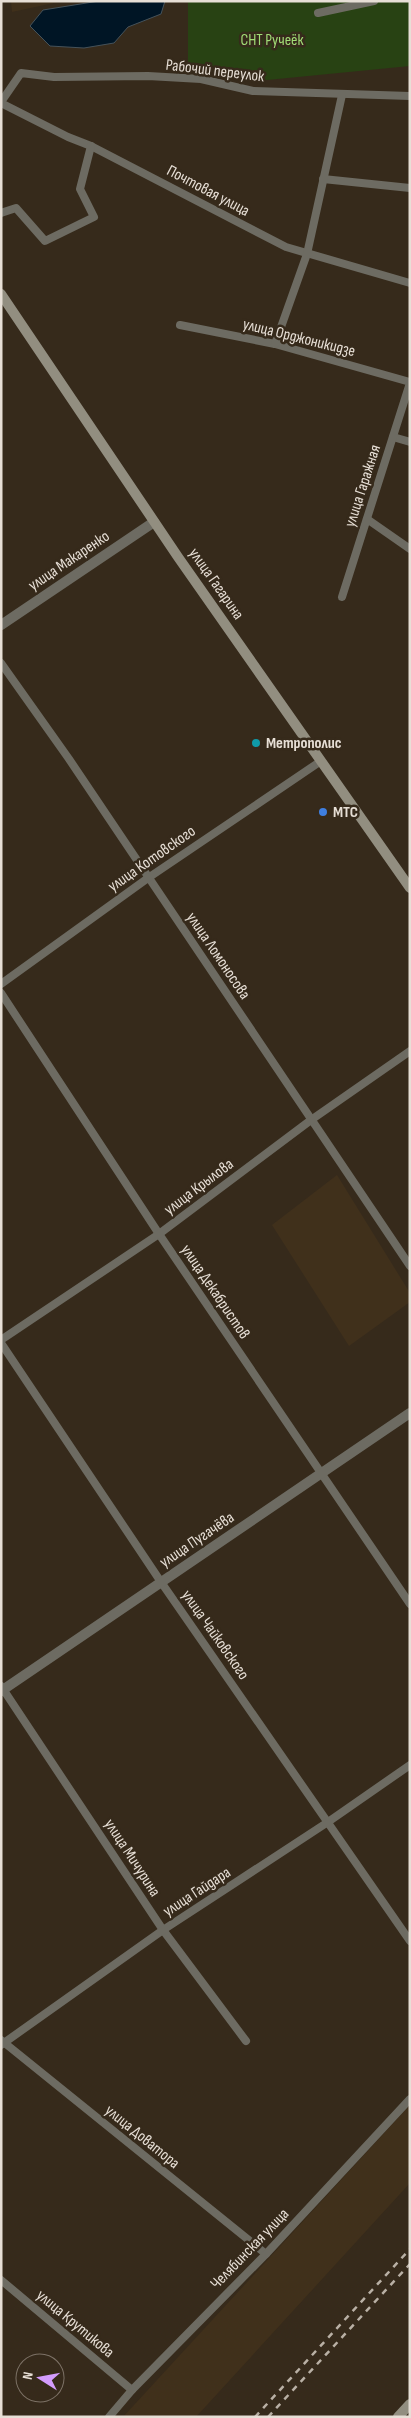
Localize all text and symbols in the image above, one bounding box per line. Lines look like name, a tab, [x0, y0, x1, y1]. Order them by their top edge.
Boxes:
park label: СНТ Ручеёк	[240, 31, 305, 50]
street label: Рабочий переулок	[165, 56, 266, 87]
street label: Почтовая улица	[163, 161, 253, 221]
street label: улица Орджоникидзе	[241, 315, 357, 361]
street label: улица Гаражная	[341, 443, 385, 529]
street label: улица Макаренко	[25, 527, 113, 595]
street label: улица Гагарина	[184, 545, 248, 623]
place label: Метрополис	[266, 734, 342, 753]
marker: Метрополис	[250, 737, 262, 749]
place label: МТС	[333, 803, 358, 822]
marker: МТС	[317, 806, 329, 818]
street label: улица Котовского	[105, 822, 199, 896]
street label: улица Ломоносова	[182, 909, 254, 1003]
street label: улица Крылова	[161, 1155, 237, 1219]
street label: улица Декабристов	[176, 1241, 254, 1343]
street label: улица Пугачёва	[156, 1508, 238, 1572]
street label: улица Чайковского	[177, 1587, 253, 1683]
street label: улица Мичурина	[100, 1816, 164, 1900]
street label: улица Гайдара	[160, 1863, 234, 1921]
street label: улица Доватора	[101, 2101, 183, 2173]
street label: Челябинская улица	[207, 2205, 293, 2293]
street label: улица Крутикова	[32, 2286, 118, 2362]
north arrow	[15, 2353, 65, 2403]
text: N	[19, 2370, 37, 2381]

